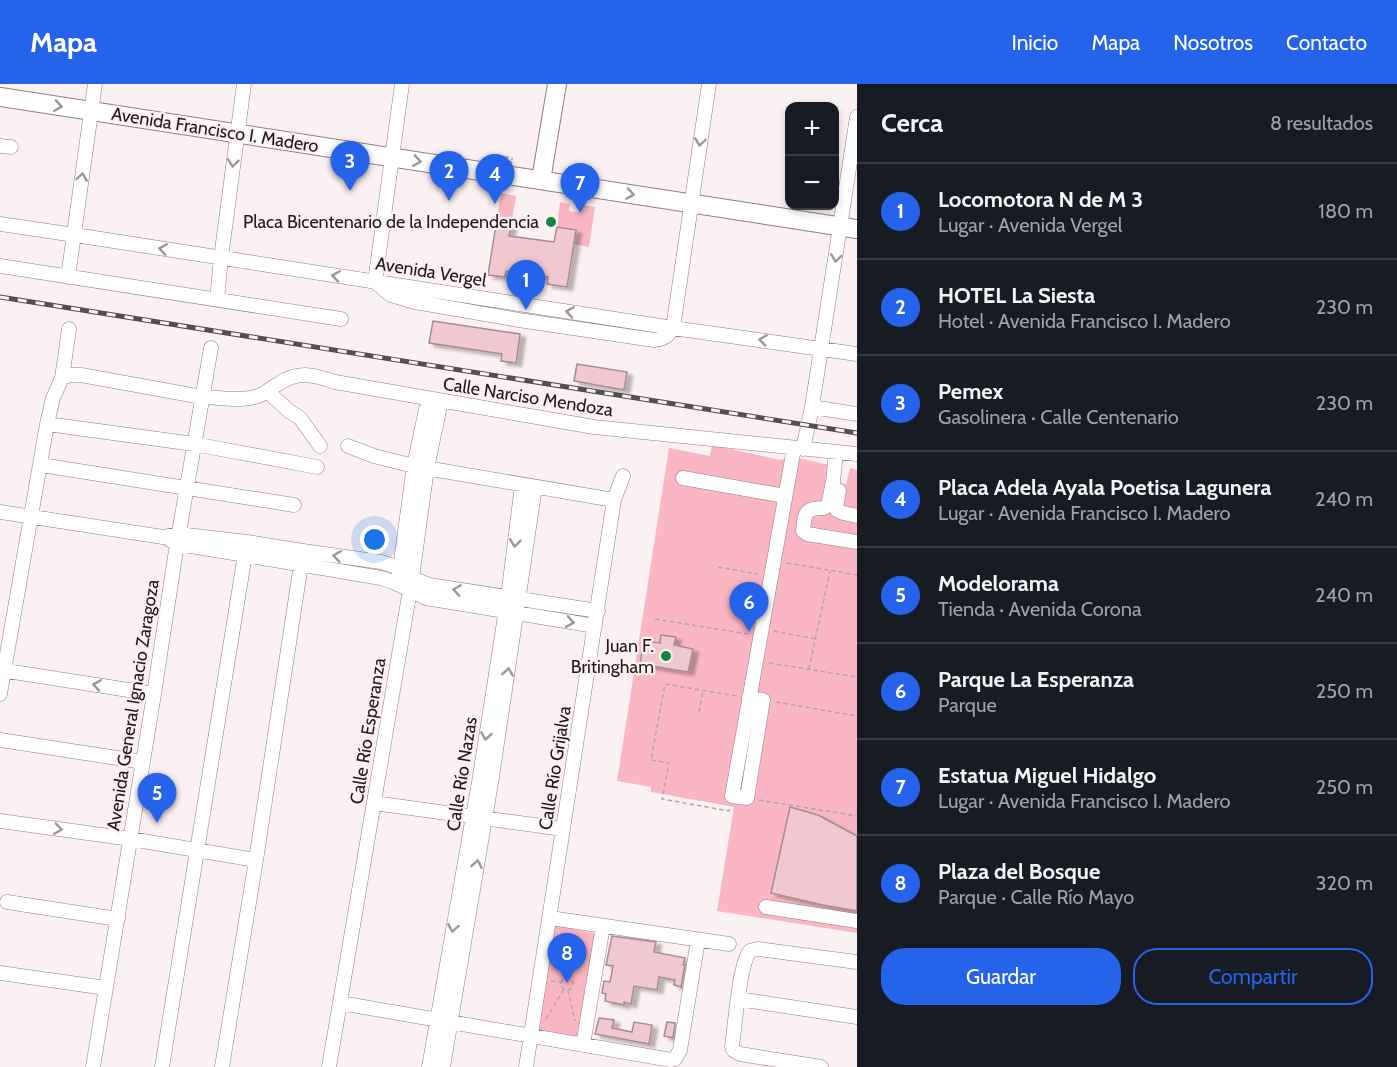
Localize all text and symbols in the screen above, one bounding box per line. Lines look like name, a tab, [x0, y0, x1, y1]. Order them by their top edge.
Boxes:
text: Mapa	[30, 25, 97, 59]
text: Inicio	[1011, 30, 1058, 55]
text: Mapa	[1091, 30, 1140, 55]
text: Nosotros	[1173, 30, 1253, 55]
text: Contacto	[1286, 30, 1367, 55]
one-way arrow	[53, 99, 62, 111]
map controls	[785, 102, 839, 210]
button: +	[785, 102, 839, 156]
street label: Avenida Francisco I. Madero	[110, 103, 320, 157]
text: Cerca	[881, 107, 943, 139]
text: 8 resultados	[1270, 111, 1373, 135]
one-way arrow	[695, 137, 707, 147]
pin: 3	[330, 141, 370, 191]
pin: 2	[430, 152, 468, 201]
one-way arrow	[411, 154, 421, 167]
pin: 4	[476, 154, 514, 204]
button: −	[785, 156, 839, 210]
one-way arrow	[228, 158, 240, 167]
pin: 7	[560, 164, 600, 213]
one-way arrow	[76, 172, 88, 181]
text: Locomotora N de M 3	[938, 186, 1143, 213]
one-way arrow	[625, 187, 635, 199]
text: 1	[897, 199, 904, 223]
text: 180 m	[1318, 199, 1373, 223]
place label: Placa Bicentenario de la Independencia	[243, 211, 539, 233]
text: Lugar · Avenida Vergel	[938, 213, 1123, 237]
marker: Placa Bicentenario de la Independencia	[544, 215, 558, 229]
one-way arrow	[159, 243, 169, 256]
street label: Avenida Vergel	[374, 252, 489, 292]
one-way arrow	[830, 253, 842, 262]
pin: 1	[506, 260, 546, 310]
one-way arrow	[331, 270, 341, 283]
text: HOTEL La Siesta	[938, 282, 1095, 309]
text: 2	[895, 295, 906, 319]
text: 230 m	[1316, 295, 1373, 319]
one-way arrow	[565, 307, 574, 319]
text: Hotel · Avenida Francisco I. Madero	[938, 309, 1231, 333]
one-way arrow	[758, 335, 767, 347]
street label: Calle Narciso Mendoza	[441, 373, 615, 421]
text: Pemex	[938, 378, 1003, 405]
text: 3	[895, 391, 906, 415]
text: 230 m	[1316, 391, 1373, 415]
text: Gasolinera · Calle Centenario	[938, 405, 1179, 429]
text: Placa Adela Ayala Poetisa Lagunera	[938, 474, 1271, 501]
text: 4	[894, 487, 907, 511]
text: 240 m	[1315, 487, 1373, 511]
text: Lugar · Avenida Francisco I. Madero	[938, 501, 1231, 525]
your location	[360, 525, 389, 554]
one-way arrow	[509, 539, 521, 548]
one-way arrow	[333, 550, 342, 563]
text: Modelorama	[938, 570, 1059, 597]
street label: Avenida General Ignacio Zaragoza	[102, 577, 164, 832]
pin: 6	[730, 582, 768, 632]
text: 5	[895, 583, 906, 607]
text: 240 m	[1315, 583, 1373, 607]
one-way arrow	[452, 584, 461, 596]
text: Tienda · Avenida Corona	[938, 597, 1142, 621]
one-way arrow	[565, 615, 574, 627]
place label: Juan F. Britingham	[571, 635, 654, 678]
marker: Juan F. Britingham	[659, 649, 673, 663]
street label: Calle Río Esperanza	[346, 656, 390, 806]
text: Parque La Esperanza	[938, 666, 1134, 693]
one-way arrow	[502, 667, 514, 677]
one-way arrow	[92, 679, 101, 691]
text: 6	[895, 679, 906, 703]
text: 250 m	[1316, 679, 1373, 703]
text: Parque	[938, 693, 997, 717]
street label: Calle Río Grijalva	[534, 704, 576, 832]
street label: Calle Río Nazas	[442, 715, 482, 833]
one-way arrow	[481, 732, 493, 741]
text: Estatua Miguel Hidalgo	[938, 762, 1156, 789]
pin: 5	[138, 774, 176, 823]
text: 7	[895, 775, 906, 799]
text: 250 m	[1316, 775, 1373, 799]
text: Lugar · Avenida Francisco I. Madero	[938, 789, 1231, 813]
one-way arrow	[53, 823, 63, 835]
text: Plaza del Bosque	[938, 858, 1100, 885]
one-way arrow	[470, 860, 483, 870]
text: 8	[894, 871, 907, 895]
text: 320 m	[1316, 871, 1373, 895]
text: Parque · Calle Río Mayo	[938, 885, 1134, 909]
one-way arrow	[447, 923, 460, 933]
pin: 8	[548, 934, 586, 983]
button: Guardar	[881, 948, 1121, 1005]
button: Compartir	[1133, 948, 1373, 1005]

